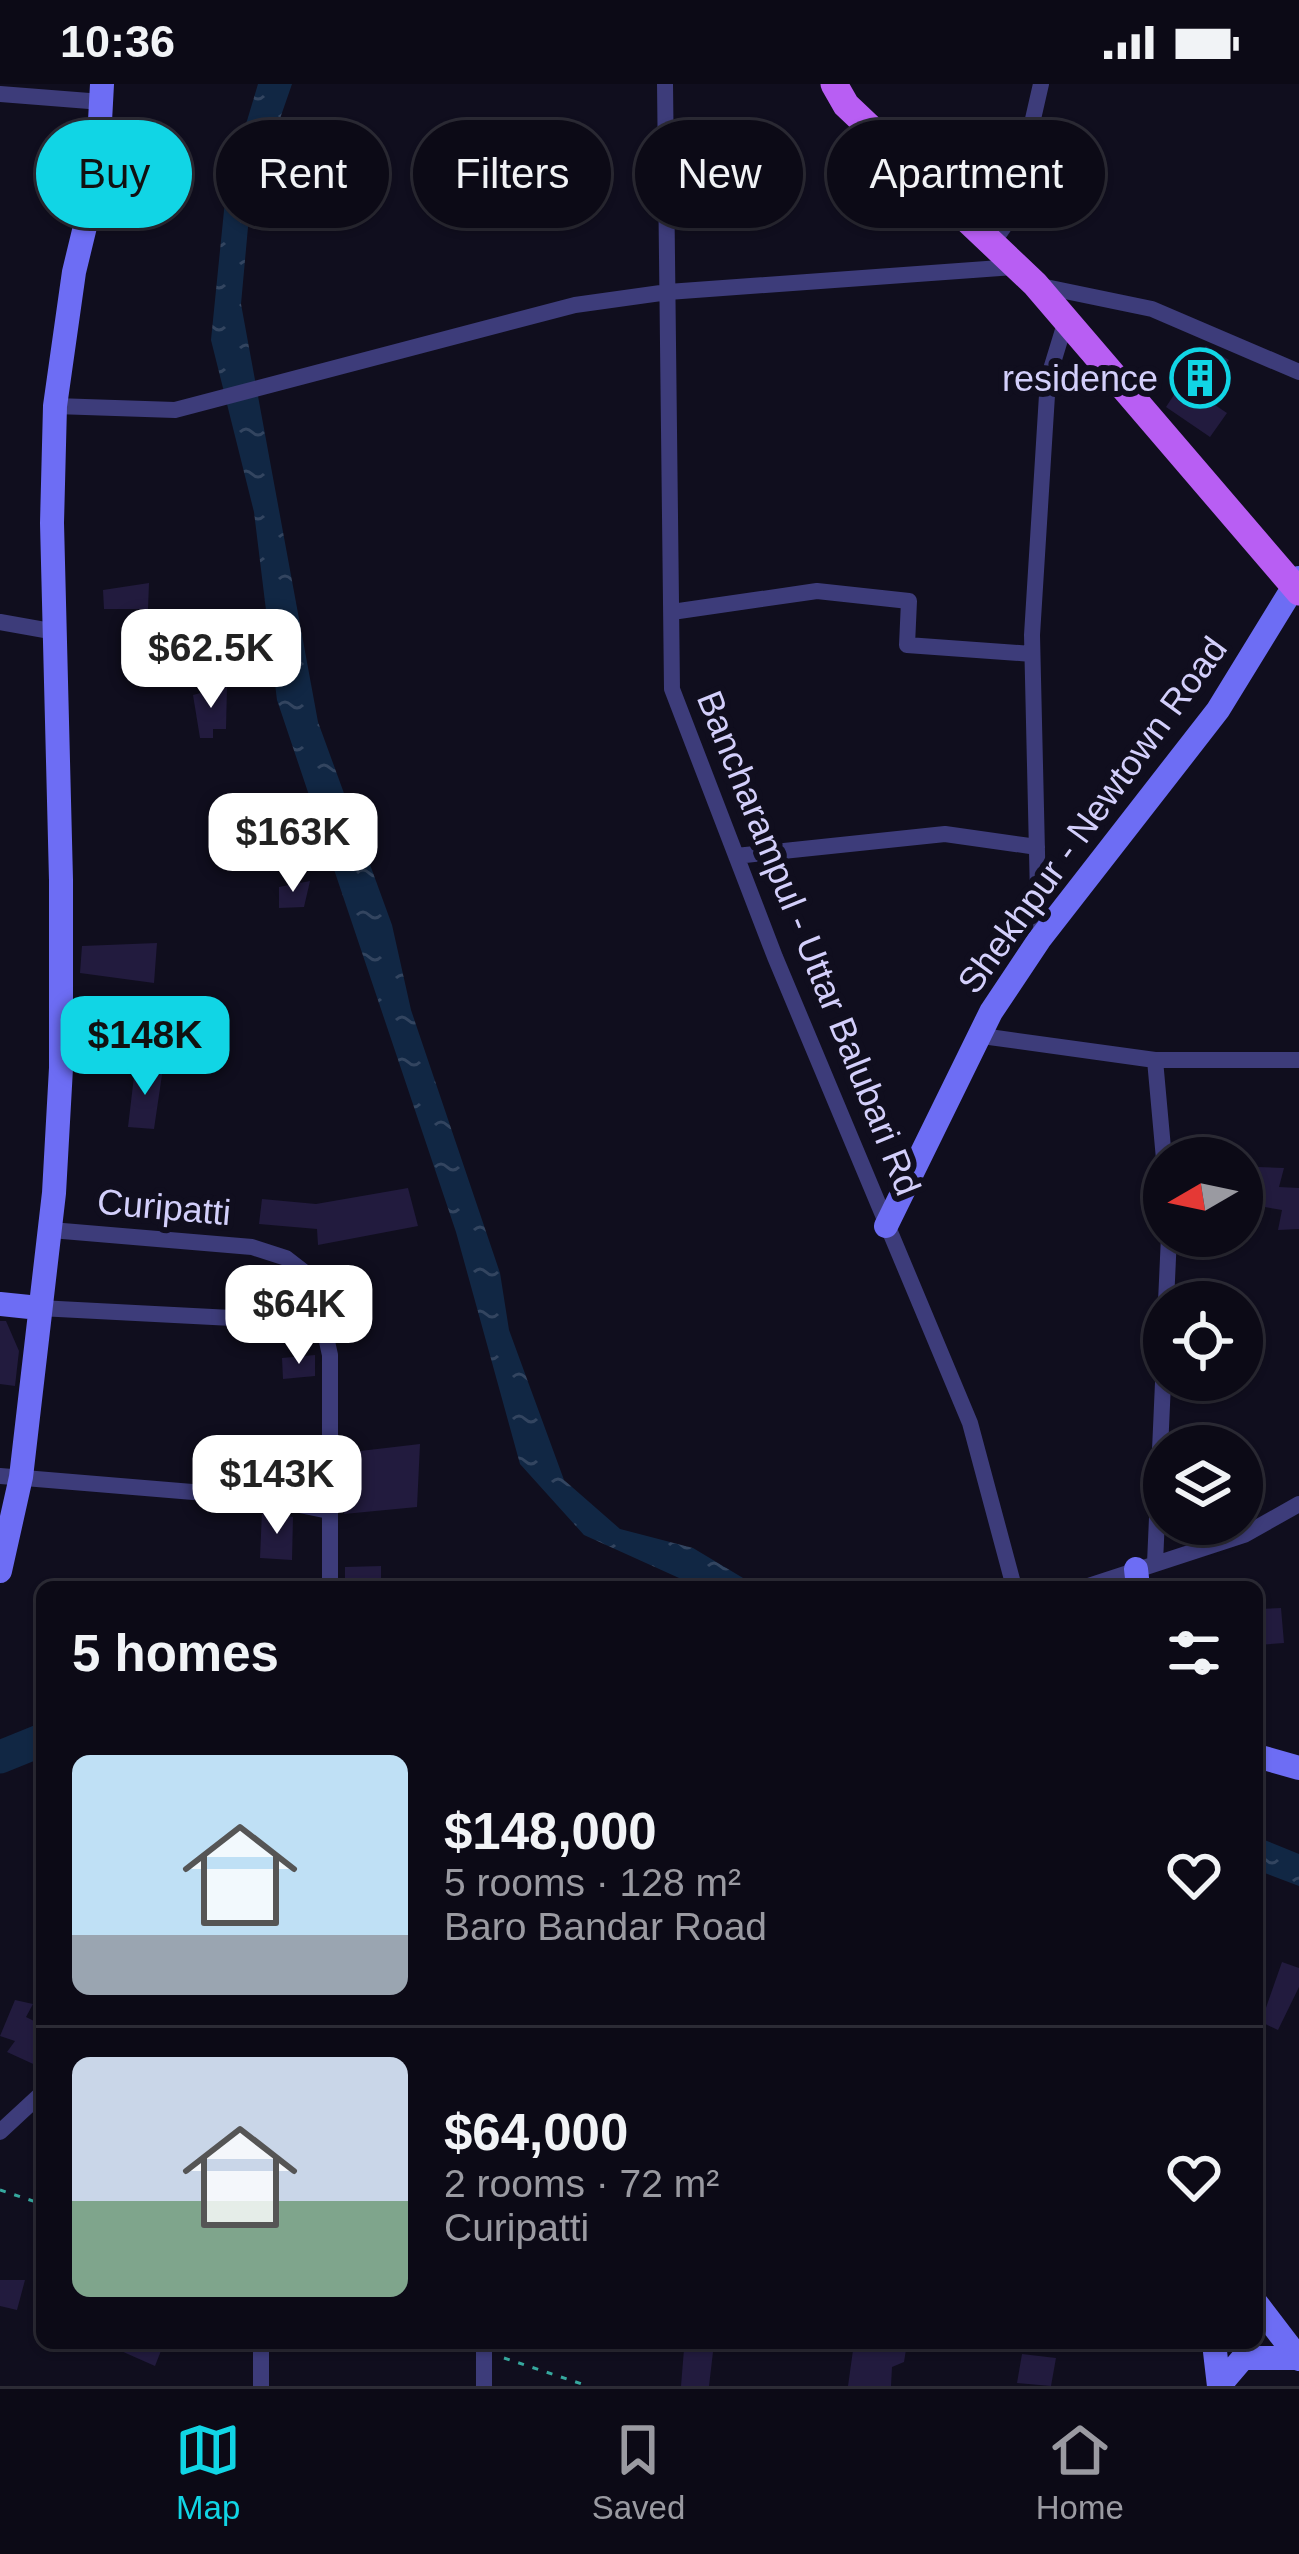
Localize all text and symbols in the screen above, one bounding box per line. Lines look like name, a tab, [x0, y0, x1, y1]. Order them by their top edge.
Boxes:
text: 10:36	[60, 16, 175, 67]
chip: Buy	[36, 120, 192, 228]
chip: Rent	[216, 120, 389, 228]
chip: Filters	[413, 120, 611, 228]
chip: New	[635, 120, 803, 228]
chip: Apartment	[827, 120, 1105, 228]
building icon: residence	[1169, 347, 1231, 409]
place label: residence	[1002, 358, 1158, 399]
pin: $62.5K	[113, 609, 309, 711]
text: $62.5K	[148, 626, 274, 669]
street label: Shekhpur - Newtown Road	[949, 629, 1235, 1001]
street label: Bancharampul - Uttar Balubari Rd	[689, 685, 929, 1201]
pin: $163K	[209, 793, 377, 895]
text: $163K	[236, 810, 350, 853]
pin: $148K	[61, 996, 229, 1098]
text: $148K	[88, 1013, 202, 1056]
north arrow	[1143, 1137, 1263, 1257]
map controls	[1143, 1137, 1263, 1545]
street label: Curipatti	[95, 1181, 233, 1233]
pin: $64K	[228, 1265, 370, 1367]
button: locate	[1143, 1281, 1263, 1401]
text: $64K	[252, 1282, 346, 1325]
button: layers	[1143, 1425, 1263, 1545]
pin: $143K	[193, 1435, 361, 1537]
text: $143K	[220, 1452, 334, 1495]
icon: filters	[1161, 1620, 1227, 1686]
text: 5 homes	[72, 1625, 279, 1682]
icon: home	[168, 1803, 312, 1947]
text: $148,000	[444, 1803, 657, 1860]
icon: heart	[1161, 1842, 1227, 1908]
text: 5 rooms · 128 m²	[444, 1861, 741, 1904]
text: Baro Bandar Road	[444, 1905, 767, 1948]
text: $64,000	[444, 2104, 628, 2161]
icon: home	[168, 2105, 312, 2249]
icon: heart	[1161, 2144, 1227, 2210]
text: 2 rooms · 72 m²	[444, 2162, 719, 2205]
text: Curipatti	[444, 2206, 589, 2249]
tab: Map	[175, 2417, 241, 2527]
tab: Saved	[592, 2417, 685, 2527]
tab: Home	[1036, 2417, 1124, 2527]

